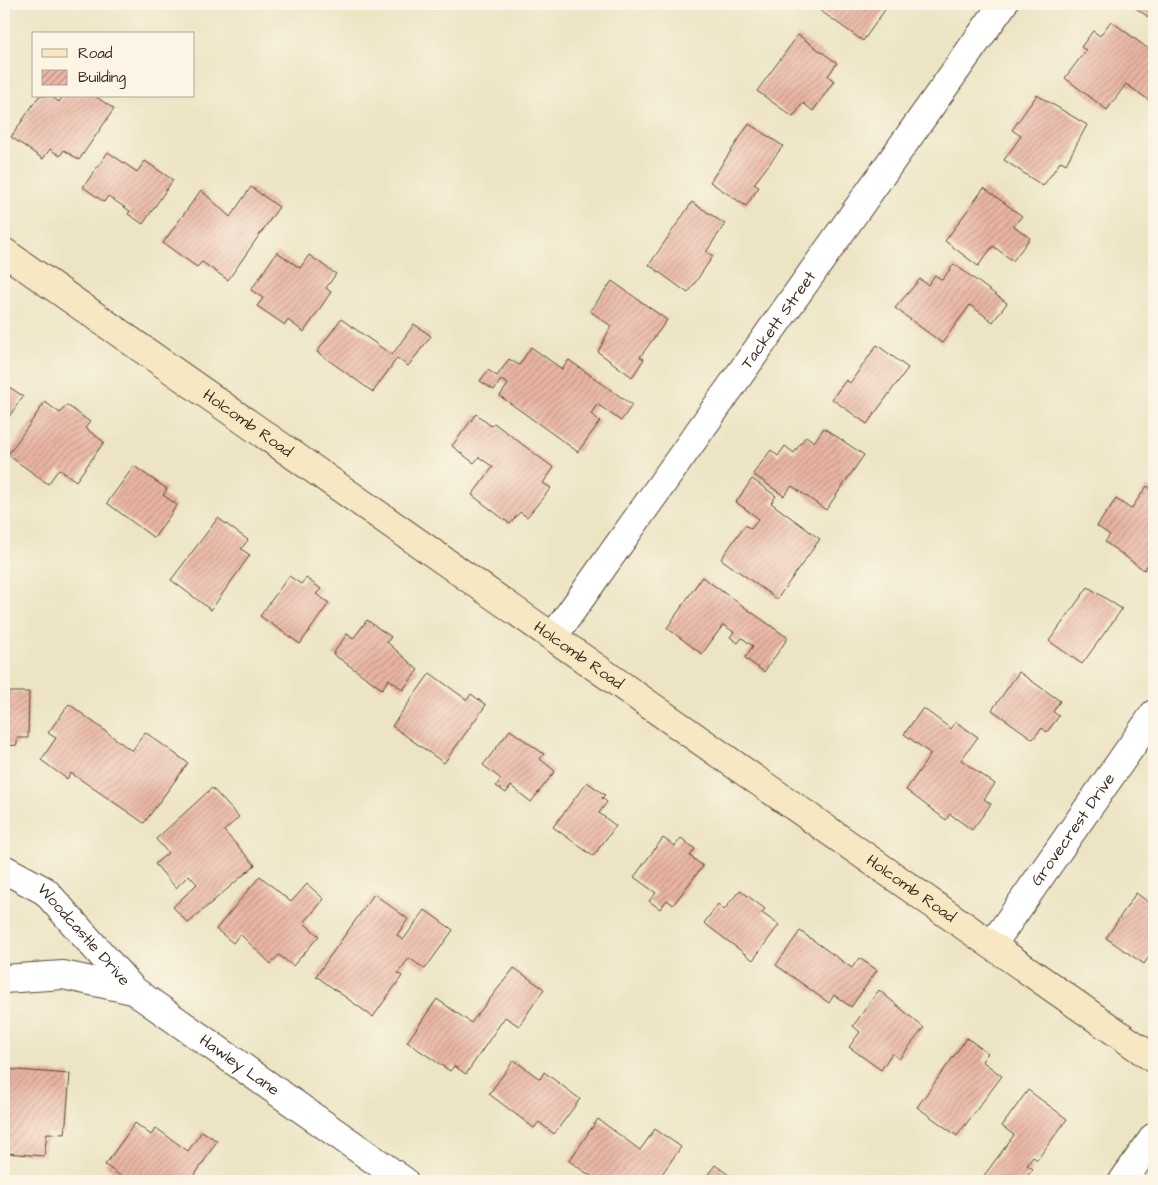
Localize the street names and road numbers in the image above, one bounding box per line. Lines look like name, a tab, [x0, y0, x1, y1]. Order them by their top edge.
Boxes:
street label: Tackett Street	[736, 266, 821, 373]
street label: Holcomb Road	[199, 384, 297, 462]
street label: Holcomb Road	[529, 616, 628, 694]
street label: Grovecrest Drive	[1026, 769, 1120, 890]
street label: Holcomb Road	[862, 849, 960, 928]
street label: Woodcastle Drive	[32, 879, 136, 991]
street label: Hawley Lane	[195, 1029, 284, 1101]

